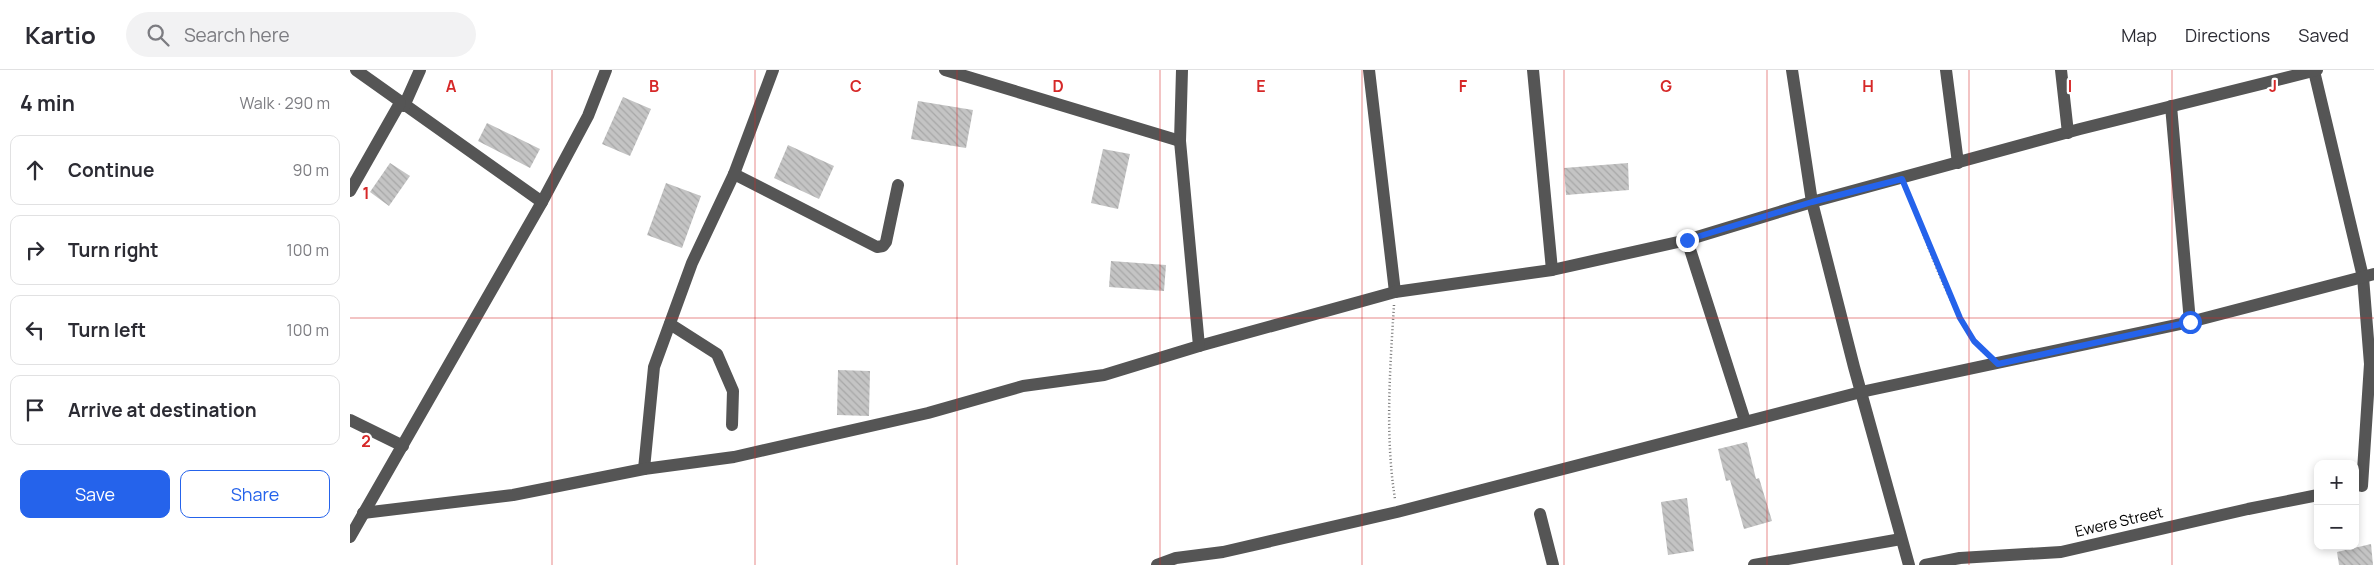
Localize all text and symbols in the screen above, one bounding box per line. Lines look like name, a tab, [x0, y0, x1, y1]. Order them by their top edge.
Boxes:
search box	[126, 12, 476, 57]
text: Kartio	[25, 18, 96, 51]
icon: search	[144, 21, 172, 49]
text: Search here	[184, 22, 290, 48]
text: Map	[2121, 23, 2157, 47]
text: Directions	[2185, 23, 2270, 47]
text: Saved	[2298, 23, 2349, 47]
text: A	[446, 75, 457, 97]
text: B	[649, 75, 659, 97]
text: C	[850, 75, 862, 97]
text: D	[1052, 75, 1064, 97]
text: E	[1256, 75, 1266, 97]
text: F	[1459, 75, 1468, 97]
text: G	[1660, 75, 1672, 97]
text: H	[1862, 75, 1874, 97]
text: I	[2068, 75, 2072, 97]
text: J	[2269, 75, 2277, 97]
text: 4 min	[20, 89, 75, 117]
text: Walk · 290 m	[240, 92, 330, 114]
icon: ahead	[21, 156, 49, 184]
text: Continue	[68, 157, 154, 183]
text: 90 m	[293, 159, 329, 181]
text: 1	[362, 182, 370, 204]
route end	[1676, 229, 1699, 252]
icon: right	[21, 236, 49, 264]
text: Turn right	[68, 237, 158, 263]
text: 100 m	[286, 239, 329, 261]
route start	[2179, 311, 2202, 334]
icon: left	[21, 316, 49, 344]
text: Turn left	[68, 317, 146, 343]
text: 100 m	[286, 319, 329, 341]
icon: arrive	[21, 396, 49, 424]
text: Arrive at destination	[68, 397, 257, 423]
text: 2	[361, 430, 371, 452]
map controls	[2314, 460, 2359, 550]
button: +	[2314, 460, 2359, 505]
button: Save	[20, 470, 170, 518]
button: Share	[180, 470, 330, 518]
street label: Ewere Street	[2073, 501, 2165, 542]
button: −	[2314, 505, 2359, 550]

